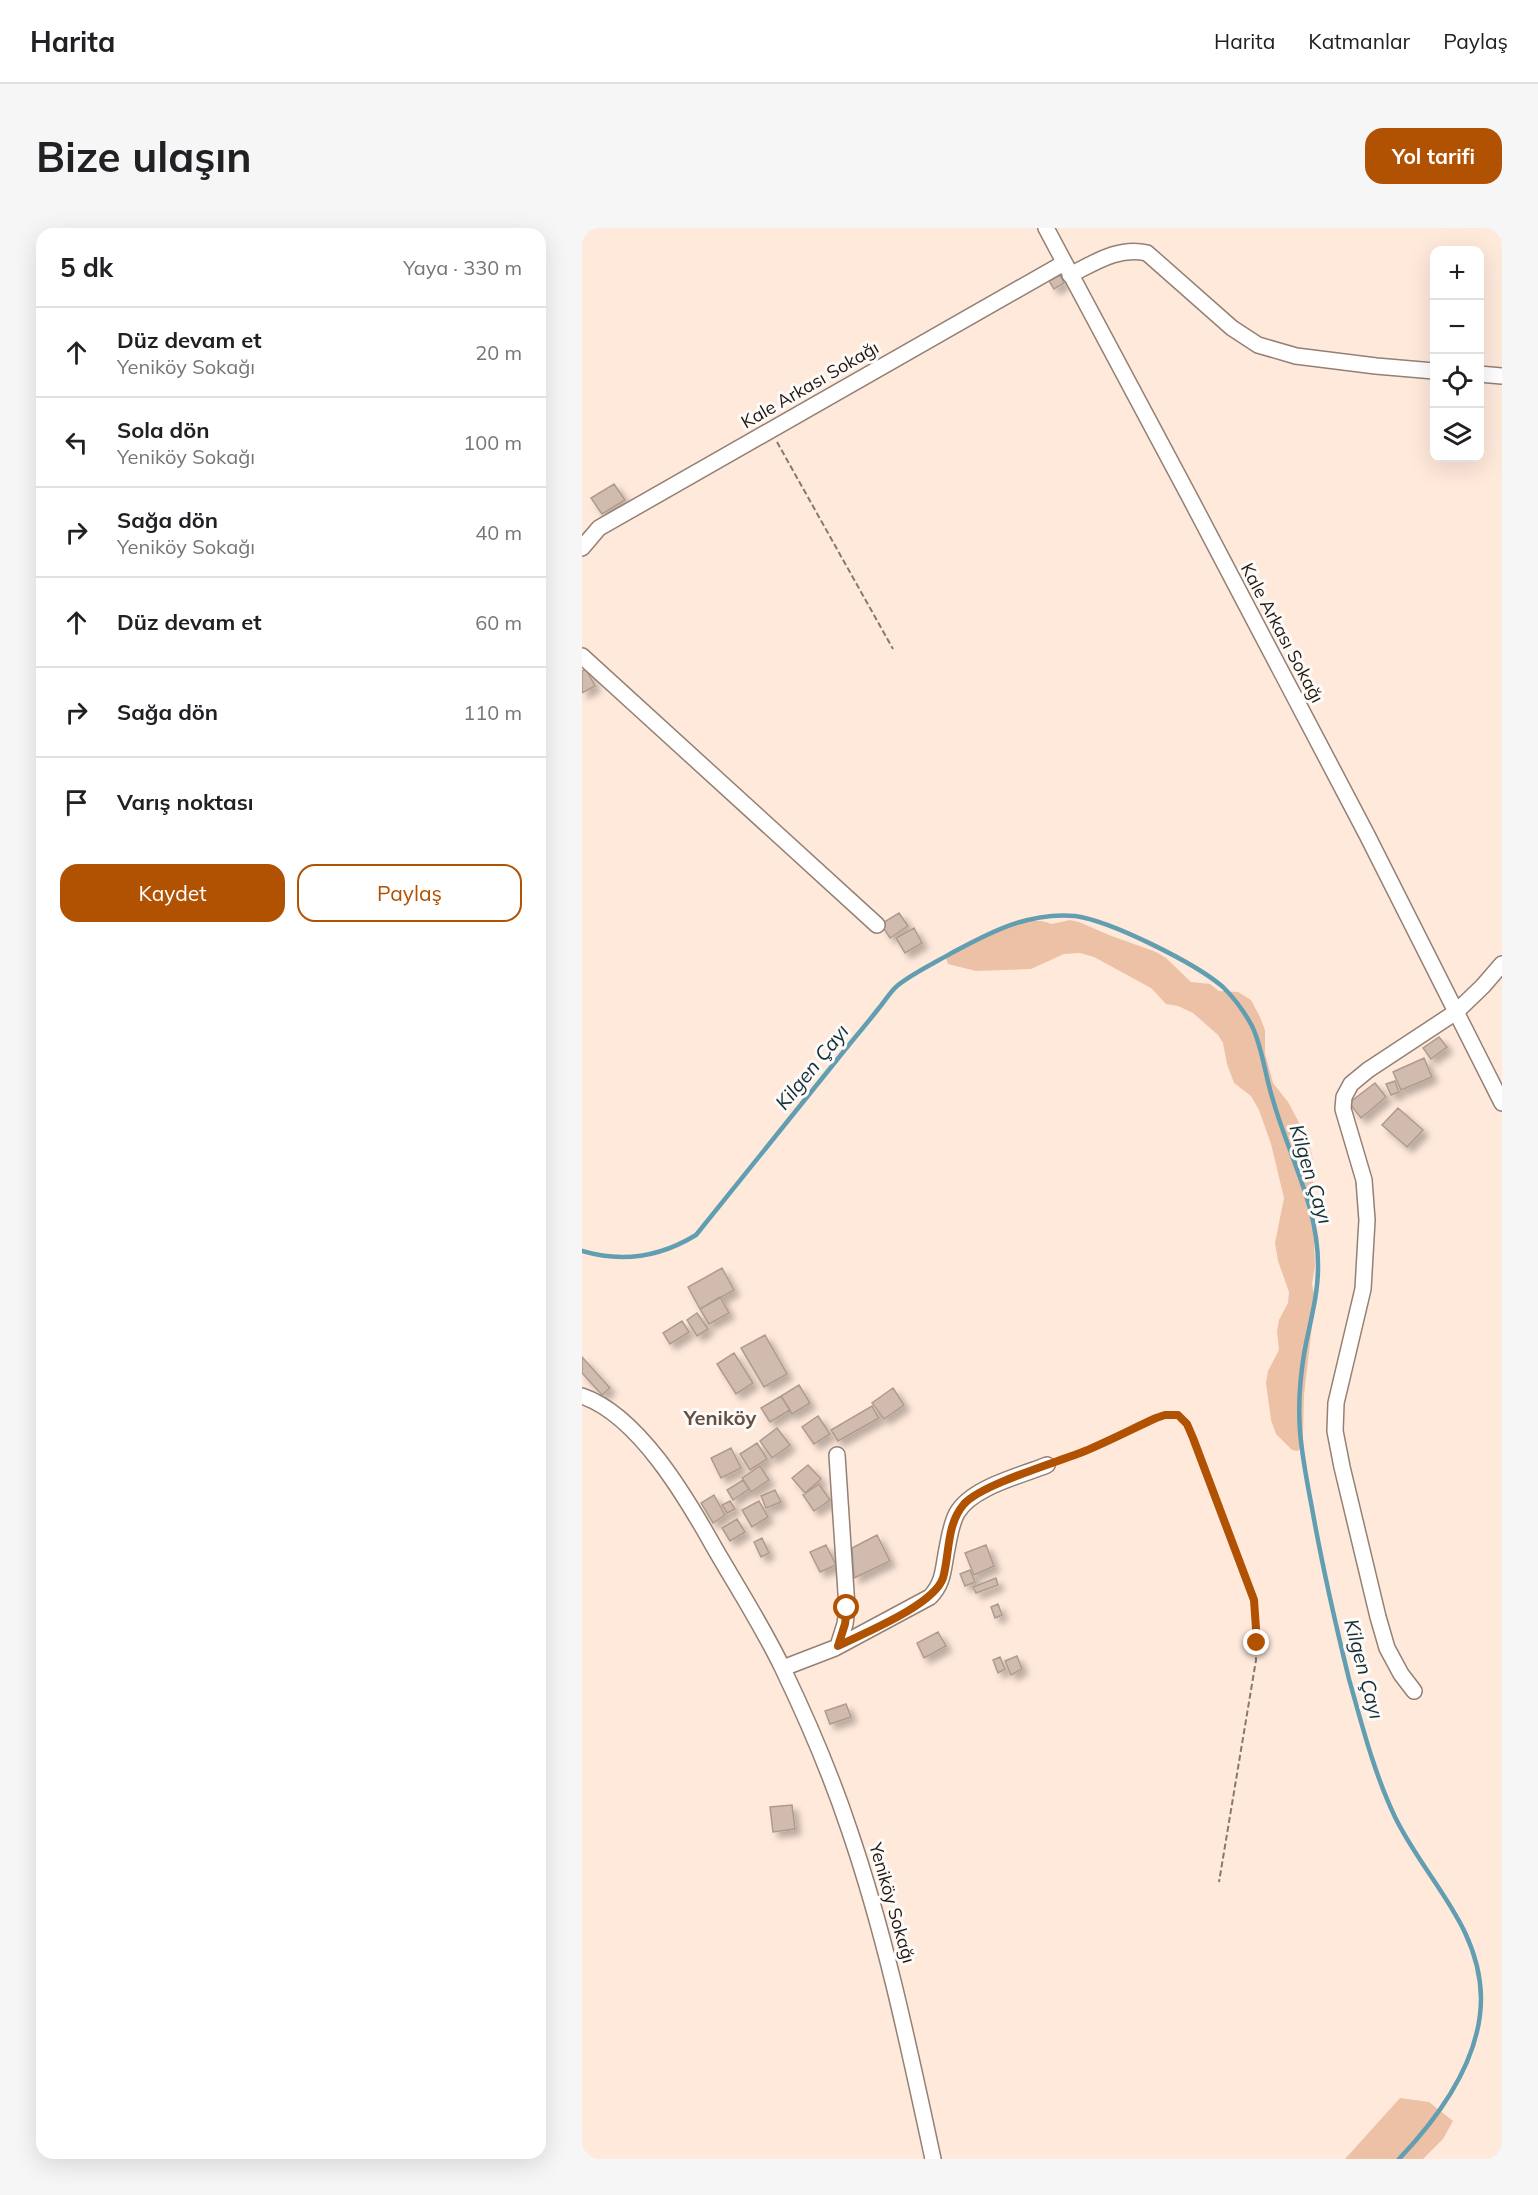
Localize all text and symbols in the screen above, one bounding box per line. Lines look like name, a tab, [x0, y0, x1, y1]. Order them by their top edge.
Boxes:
text: Harita	[30, 24, 115, 59]
text: Harita	[1214, 28, 1275, 54]
text: Katmanlar	[1308, 28, 1410, 54]
text: Paylaş	[1443, 28, 1508, 54]
button: Yol tarifi	[1365, 128, 1502, 184]
text: Bize ulaşın	[36, 130, 252, 183]
map controls	[1430, 246, 1484, 462]
button: +	[1430, 246, 1484, 300]
text: 5 dk	[60, 251, 113, 284]
text: Yaya · 330 m	[403, 255, 522, 280]
button: −	[1430, 300, 1484, 354]
text: Düz devam et	[117, 326, 262, 354]
icon: ahead	[60, 336, 93, 369]
street label: Kale Arkası Sokağı	[737, 336, 883, 433]
text: 20 m	[475, 340, 522, 365]
text: Yeniköy Sokağı	[117, 354, 255, 379]
button: locate	[1430, 354, 1484, 408]
button: layers	[1430, 408, 1484, 462]
text: Sola dön	[117, 416, 210, 444]
icon: left	[60, 426, 93, 459]
text: 100 m	[463, 430, 522, 455]
text: Yeniköy Sokağı	[117, 444, 255, 469]
text: Sağa dön	[117, 506, 218, 534]
icon: right	[60, 516, 93, 549]
text: 40 m	[475, 520, 522, 545]
text: Yeniköy Sokağı	[117, 534, 255, 559]
street label: Kale Arkası Sokağı	[1236, 559, 1329, 707]
icon: ahead	[60, 606, 93, 639]
text: Düz devam et	[117, 608, 262, 636]
text: 60 m	[475, 610, 522, 635]
icon: right	[60, 696, 93, 729]
text: Sağa dön	[117, 698, 218, 726]
text: 110 m	[463, 700, 522, 725]
icon: arrive	[60, 786, 93, 819]
text: Varış noktası	[117, 788, 253, 816]
button: Kaydet	[60, 864, 285, 922]
button: Paylaş	[297, 864, 522, 922]
water label: Kilgen Çayı	[770, 1019, 854, 1115]
water label: Kilgen Çayı	[1284, 1121, 1338, 1227]
district label: Yeniköy	[683, 1405, 756, 1430]
route start	[833, 1594, 859, 1620]
water label: Kilgen Çayı	[1339, 1616, 1390, 1722]
route end	[1243, 1629, 1269, 1655]
street label: Yeniköy Sokağı	[864, 1839, 921, 1966]

